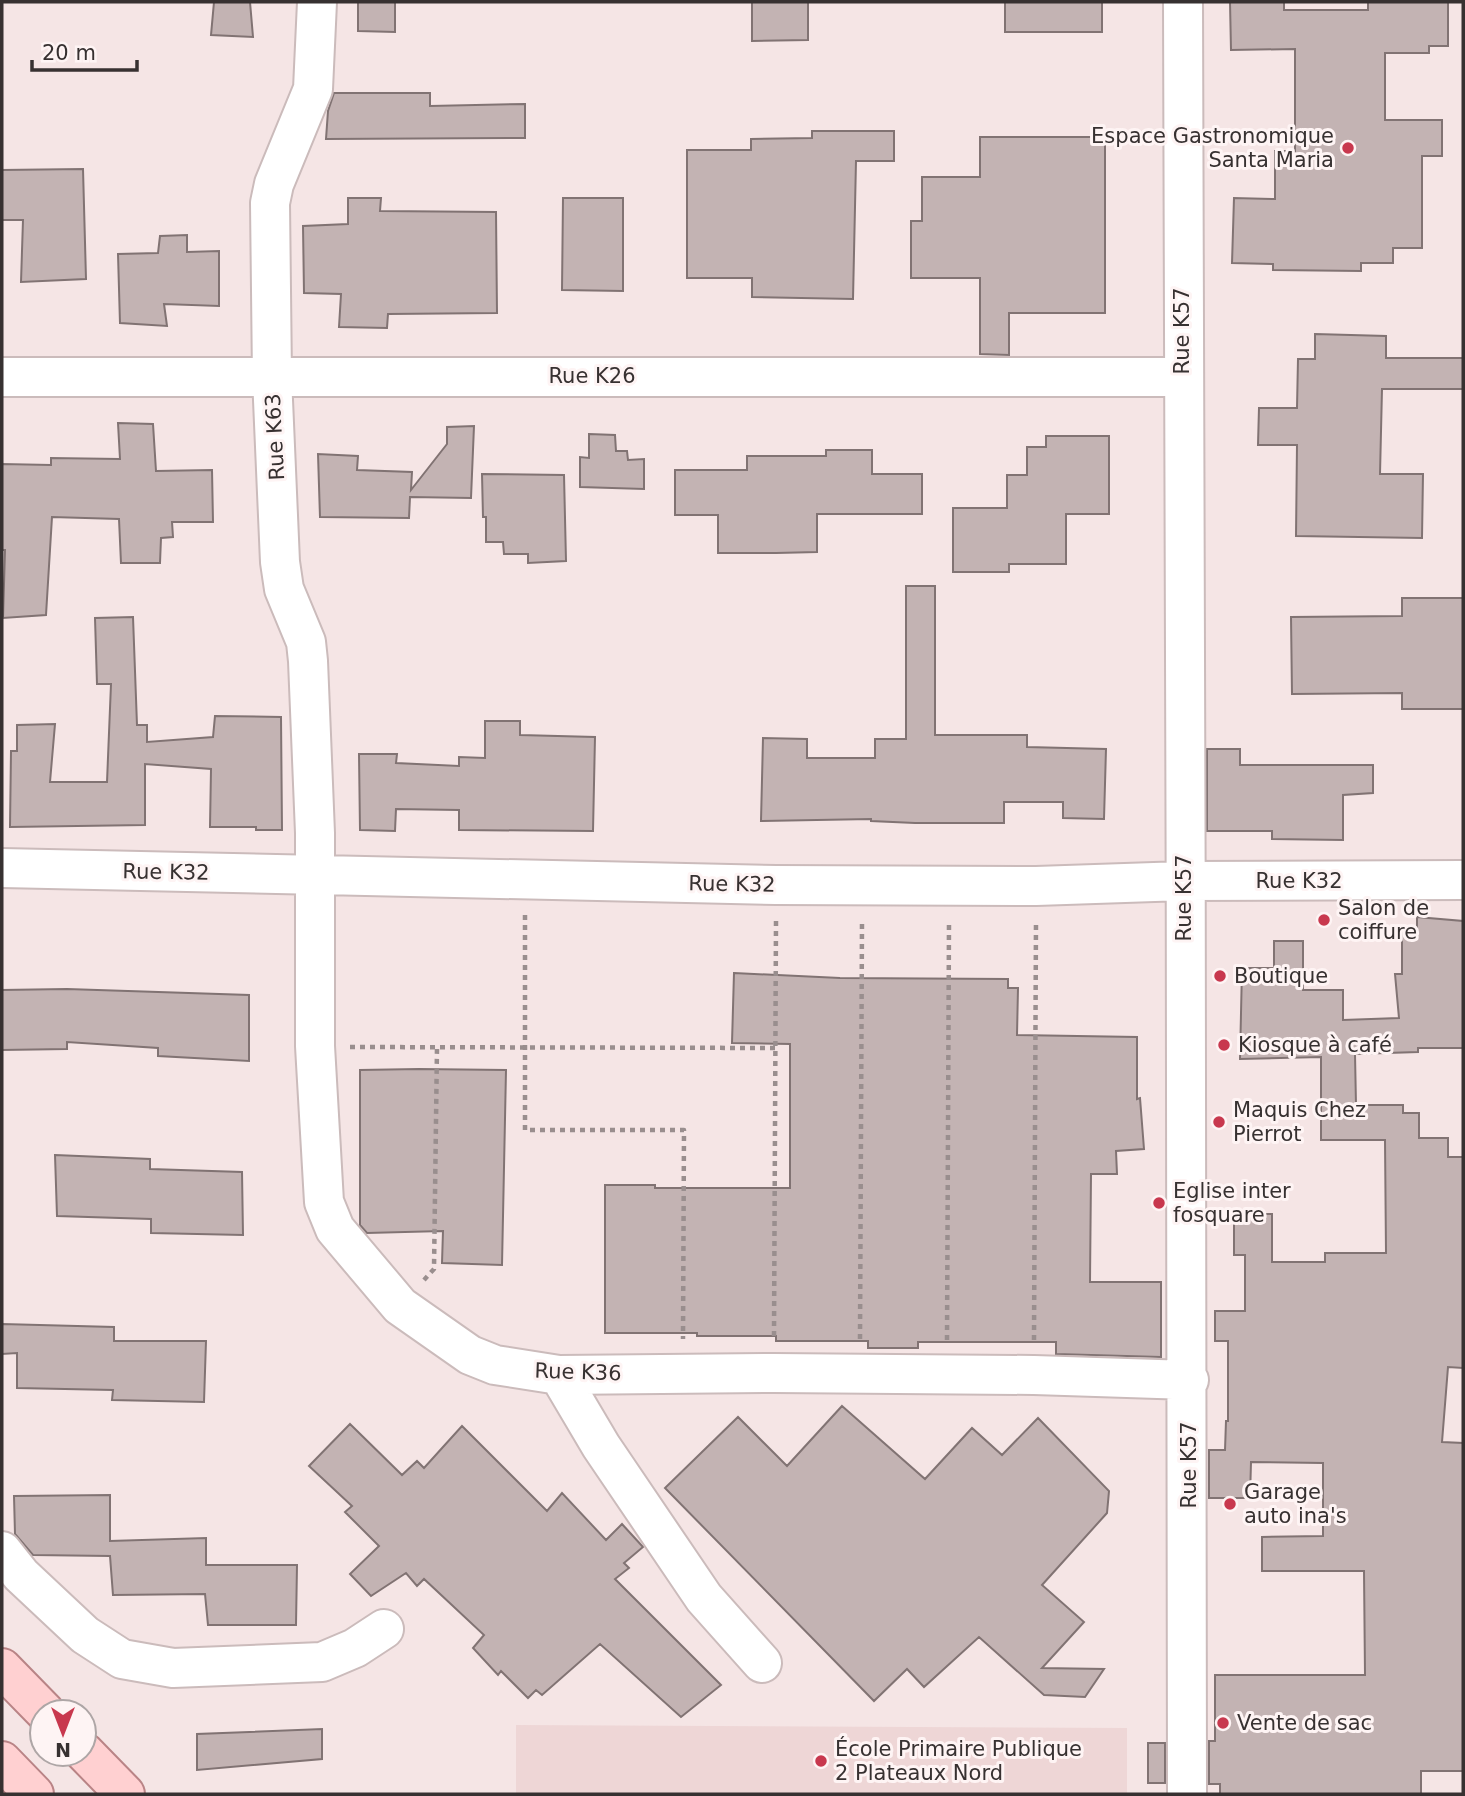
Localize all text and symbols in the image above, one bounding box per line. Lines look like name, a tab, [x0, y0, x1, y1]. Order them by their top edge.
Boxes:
scale bar	[32, 28, 136, 72]
text: 20 m	[42, 41, 96, 65]
place label: Espace Gastronomique Santa Maria	[1091, 124, 1334, 172]
marker: Espace Gastronomique Santa Maria	[1340, 140, 1356, 156]
street label: Rue K57	[1170, 287, 1194, 375]
street label: Rue K26	[548, 364, 636, 388]
street label: Rue K63	[261, 393, 289, 481]
street label: Rue K57	[1172, 854, 1196, 942]
street label: Rue K32	[122, 859, 210, 885]
street label: Rue K32	[1255, 869, 1343, 893]
street label: Rue K32	[688, 871, 776, 897]
place label: Salon de coiffure	[1338, 896, 1429, 944]
marker: Salon de coiffure	[1316, 912, 1332, 928]
place label: Boutique	[1234, 964, 1328, 988]
marker: Boutique	[1212, 968, 1228, 984]
place label: Kiosque à café	[1238, 1033, 1392, 1057]
marker: Kiosque à café	[1216, 1037, 1232, 1053]
place label: Maquis Chez Pierrot	[1233, 1098, 1366, 1146]
marker: Maquis Chez Pierrot	[1211, 1114, 1227, 1130]
place label: Eglise inter fosquare	[1173, 1179, 1291, 1227]
marker: Eglise inter fosquare	[1151, 1195, 1167, 1211]
street label: Rue K36	[534, 1358, 622, 1386]
street label: Rue K57	[1177, 1421, 1201, 1509]
place label: Garage auto ina's	[1244, 1480, 1347, 1528]
marker: Garage auto ina's	[1222, 1496, 1238, 1512]
north arrow	[28, 1698, 98, 1768]
place label: Vente de sac	[1237, 1711, 1372, 1735]
marker: Vente de sac	[1215, 1715, 1231, 1731]
place label: École Primaire Publique 2 Plateaux Nord	[835, 1736, 1082, 1785]
text: N	[55, 1739, 71, 1761]
marker: École Primaire Publique 2 Plateaux Nord	[813, 1753, 829, 1769]

